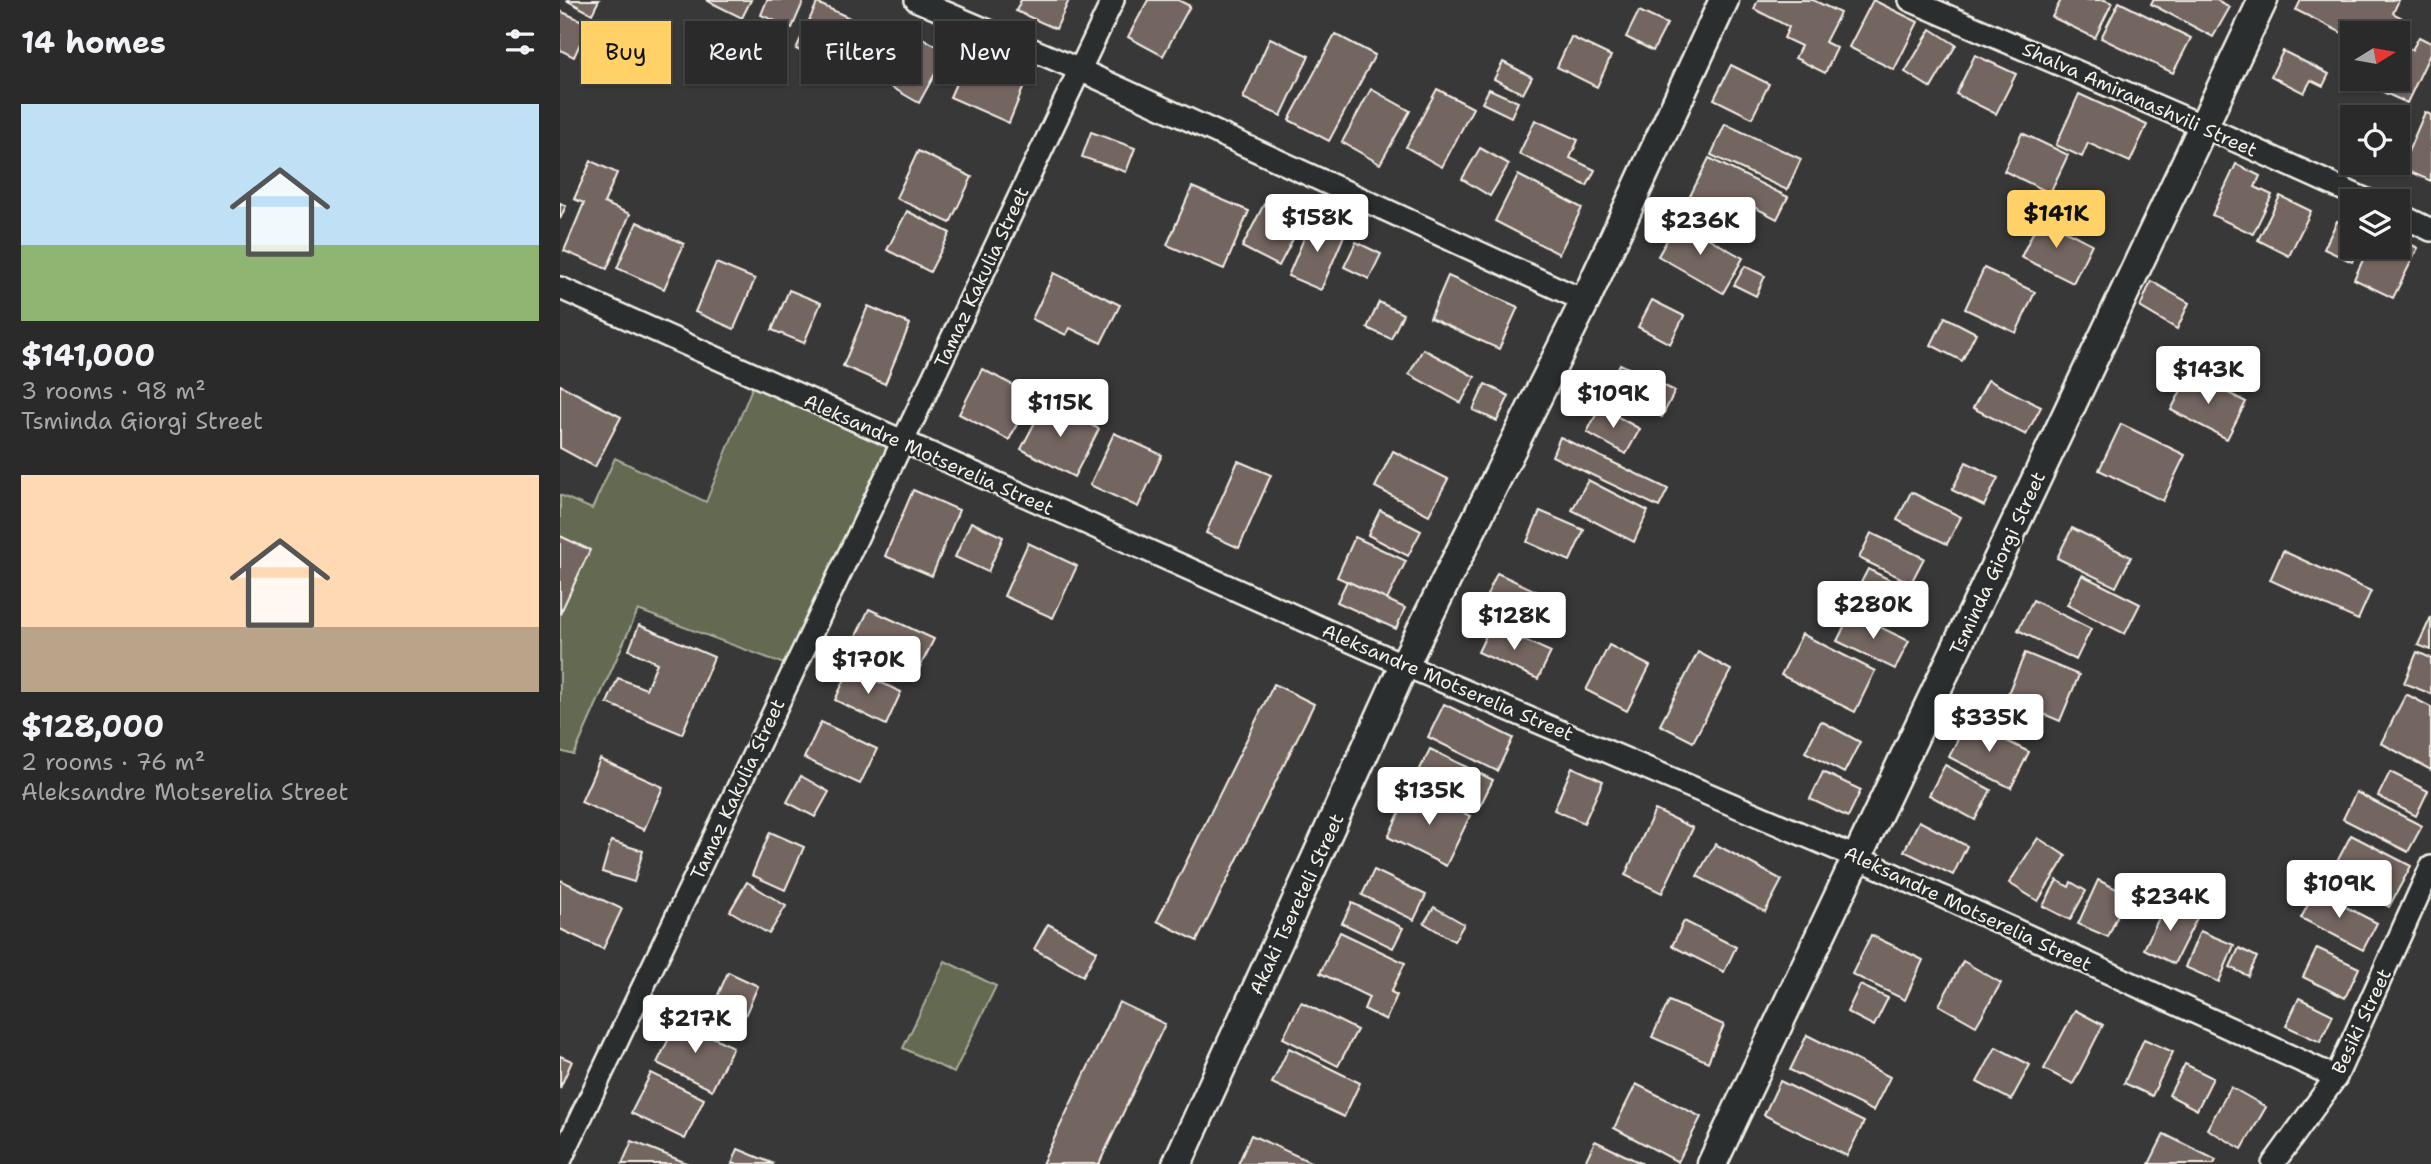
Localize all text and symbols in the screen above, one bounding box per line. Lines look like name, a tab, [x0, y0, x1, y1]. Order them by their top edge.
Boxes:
chip: Buy	[581, 21, 671, 84]
chip: Rent	[685, 21, 787, 84]
chip: Filters	[801, 21, 921, 84]
chip: New	[935, 21, 1035, 84]
north arrow	[2340, 21, 2410, 91]
map controls	[2340, 21, 2410, 259]
text: 14 homes	[21, 22, 166, 63]
icon: filters	[501, 23, 539, 61]
street label: Shalva Amiranashvili Street	[2018, 36, 2261, 163]
button: locate	[2340, 105, 2410, 175]
icon: home	[217, 149, 343, 275]
street label: Tamaz Kakulia Street	[928, 183, 1034, 372]
button: layers	[2340, 189, 2410, 259]
pin: $141K	[2007, 190, 2105, 250]
pin: $158K	[1268, 194, 1366, 254]
pin: $236K	[1651, 198, 1749, 257]
text: $141K	[2023, 198, 2089, 228]
text: $158K	[1281, 202, 1353, 232]
text: $236K	[1660, 205, 1740, 235]
text: $141,000	[21, 335, 155, 376]
pin: $143K	[2159, 346, 2257, 406]
text: $143K	[2172, 354, 2244, 384]
pin: $109K	[1564, 370, 1662, 430]
text: 3 rooms · 98 m²	[21, 376, 206, 406]
text: $109K	[1577, 378, 1649, 408]
pin: $115K	[1011, 380, 1109, 439]
text: $115K	[1027, 387, 1093, 417]
street label: Aleksandre Motserelia Street	[800, 388, 1058, 521]
text: Tsminda Giorgi Street	[21, 406, 263, 436]
street label: Tsminda Giorgi Street	[1944, 467, 2051, 659]
icon: home	[217, 520, 343, 646]
pin: $280K	[1824, 582, 1922, 641]
text: $280K	[1834, 589, 1912, 619]
pin: $128K	[1465, 592, 1563, 652]
text: $128K	[1478, 600, 1550, 630]
street label: Aleksandre Motserelia Street	[1318, 618, 1577, 747]
pin: $170K	[819, 636, 917, 696]
text: $170K	[832, 644, 904, 674]
pin: $335K	[1940, 694, 2038, 754]
street label: Tamaz Kakulia Street	[684, 695, 790, 884]
text: $335K	[1950, 702, 2028, 732]
text: $128,000	[21, 706, 164, 747]
text: 2 rooms · 76 m²	[21, 747, 205, 777]
pin: $135K	[1380, 768, 1478, 827]
text: $135K	[1394, 775, 1465, 805]
text: Aleksandre Motserelia Street	[21, 777, 349, 807]
street label: Akaki Tsereteli Street	[1243, 810, 1349, 999]
street label: Aleksandre Motserelia Street	[1840, 840, 2096, 977]
pin: $109K	[2290, 860, 2388, 920]
text: $109K	[2303, 868, 2375, 898]
pin: $234K	[2121, 874, 2219, 933]
text: $234K	[2131, 881, 2209, 911]
street label: Besiki Street	[2326, 964, 2397, 1078]
pin: $217K	[646, 996, 744, 1055]
text: $217K	[659, 1003, 731, 1033]

